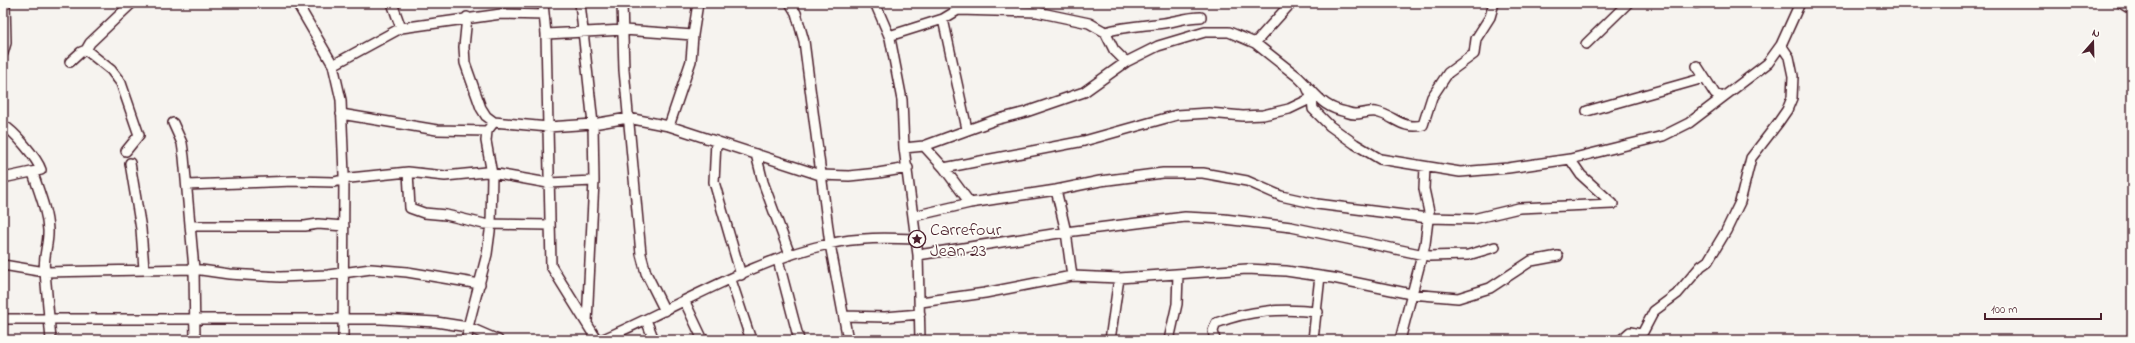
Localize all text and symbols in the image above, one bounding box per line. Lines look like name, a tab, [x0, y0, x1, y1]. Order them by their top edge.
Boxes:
north arrow	[2073, 22, 2113, 62]
text: N	[2090, 25, 2102, 42]
place label: Carrefour Jean 23	[930, 218, 1002, 265]
place icon: Carrefour Jean 23	[907, 229, 927, 249]
scale bar	[1985, 295, 2101, 321]
text: 100 m	[1991, 301, 2018, 319]

